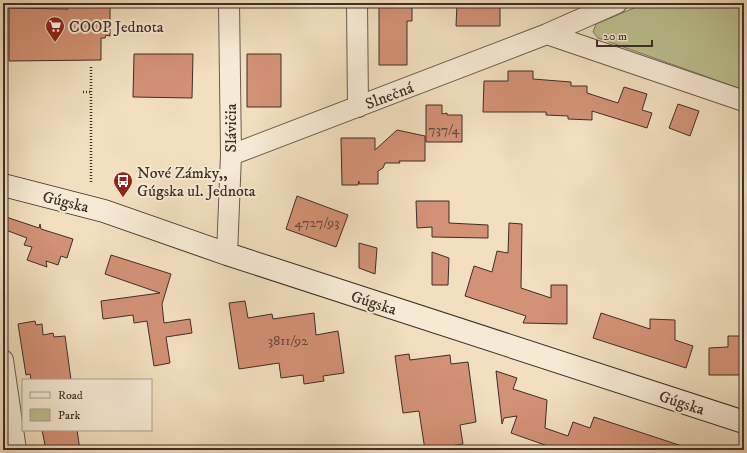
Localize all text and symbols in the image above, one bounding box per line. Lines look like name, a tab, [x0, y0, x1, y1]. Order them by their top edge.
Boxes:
supermarket icon: COOP Jednota	[44, 15, 66, 43]
place label: COOP Jednota	[69, 17, 164, 37]
scale bar	[597, 22, 652, 48]
text: 20 m	[603, 29, 627, 44]
street label: Slnečná	[362, 78, 417, 114]
street label: Slávičia	[221, 103, 241, 152]
house number: 737/4	[428, 121, 461, 139]
place label: Nové Zámky,, Gúgska ul. Jednota	[137, 163, 256, 201]
bus stop icon: Nové Zámky,, Gúgska ul. Jednota	[112, 170, 134, 198]
street label: Gúgska	[41, 187, 91, 217]
house number: 4727/93	[295, 214, 339, 232]
street label: Gúgska	[348, 286, 399, 320]
house number: 3811/92	[268, 332, 308, 350]
legend	[22, 379, 152, 431]
street label: Gúgska	[656, 386, 707, 420]
text: Road	[58, 388, 83, 403]
text: Park	[58, 408, 80, 423]

